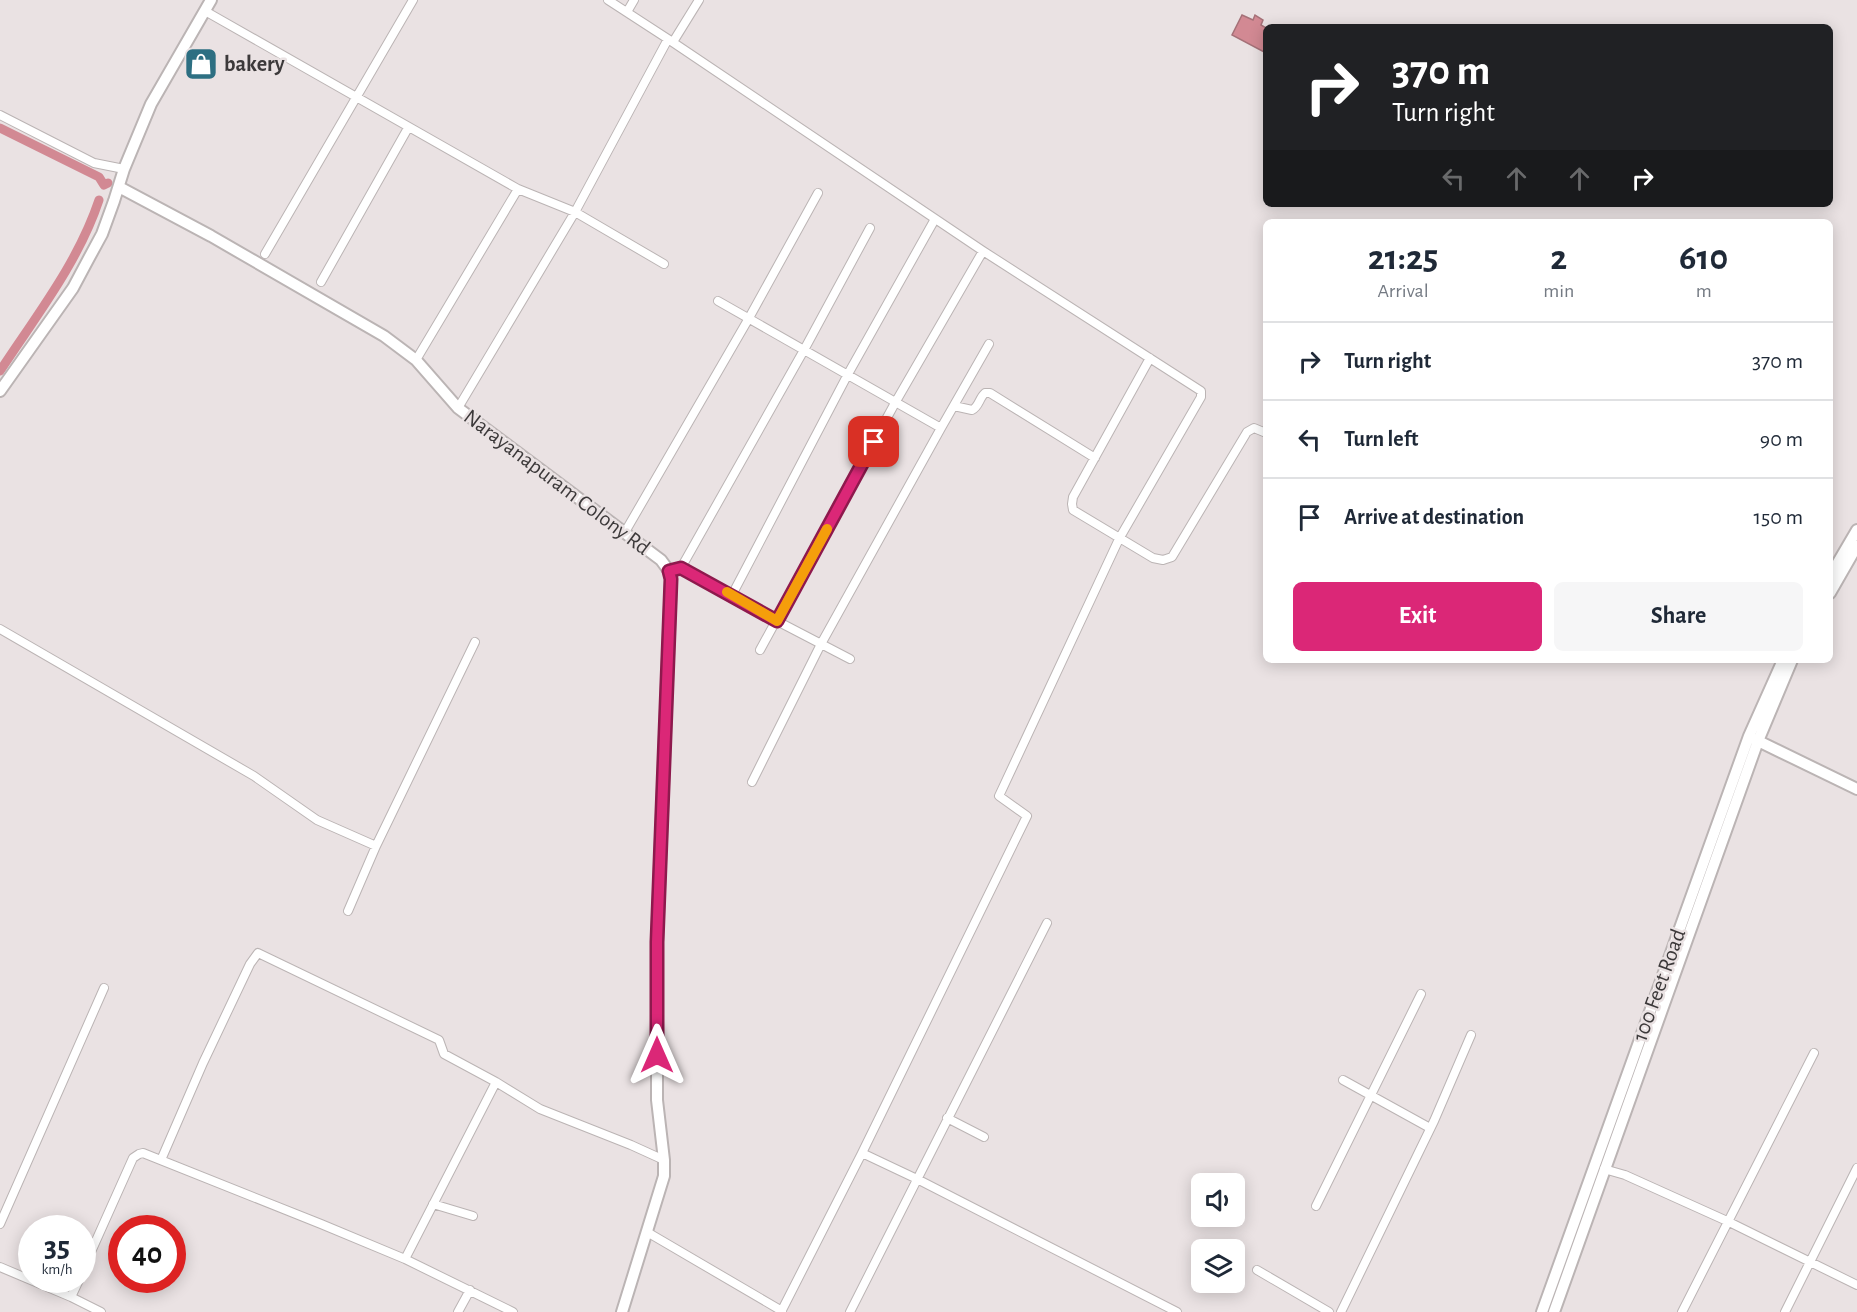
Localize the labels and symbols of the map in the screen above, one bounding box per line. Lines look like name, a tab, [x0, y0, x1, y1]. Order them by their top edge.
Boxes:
shop icon: bakery	[183, 46, 219, 82]
place label: bakery	[224, 53, 285, 76]
street label: Narayanapuram Colony Rd	[460, 405, 654, 559]
pin	[848, 416, 899, 467]
street label: 100 Feet Road	[1629, 926, 1689, 1044]
position arrow	[625, 1023, 689, 1087]
speed limit sign: 40	[108, 1215, 186, 1293]

